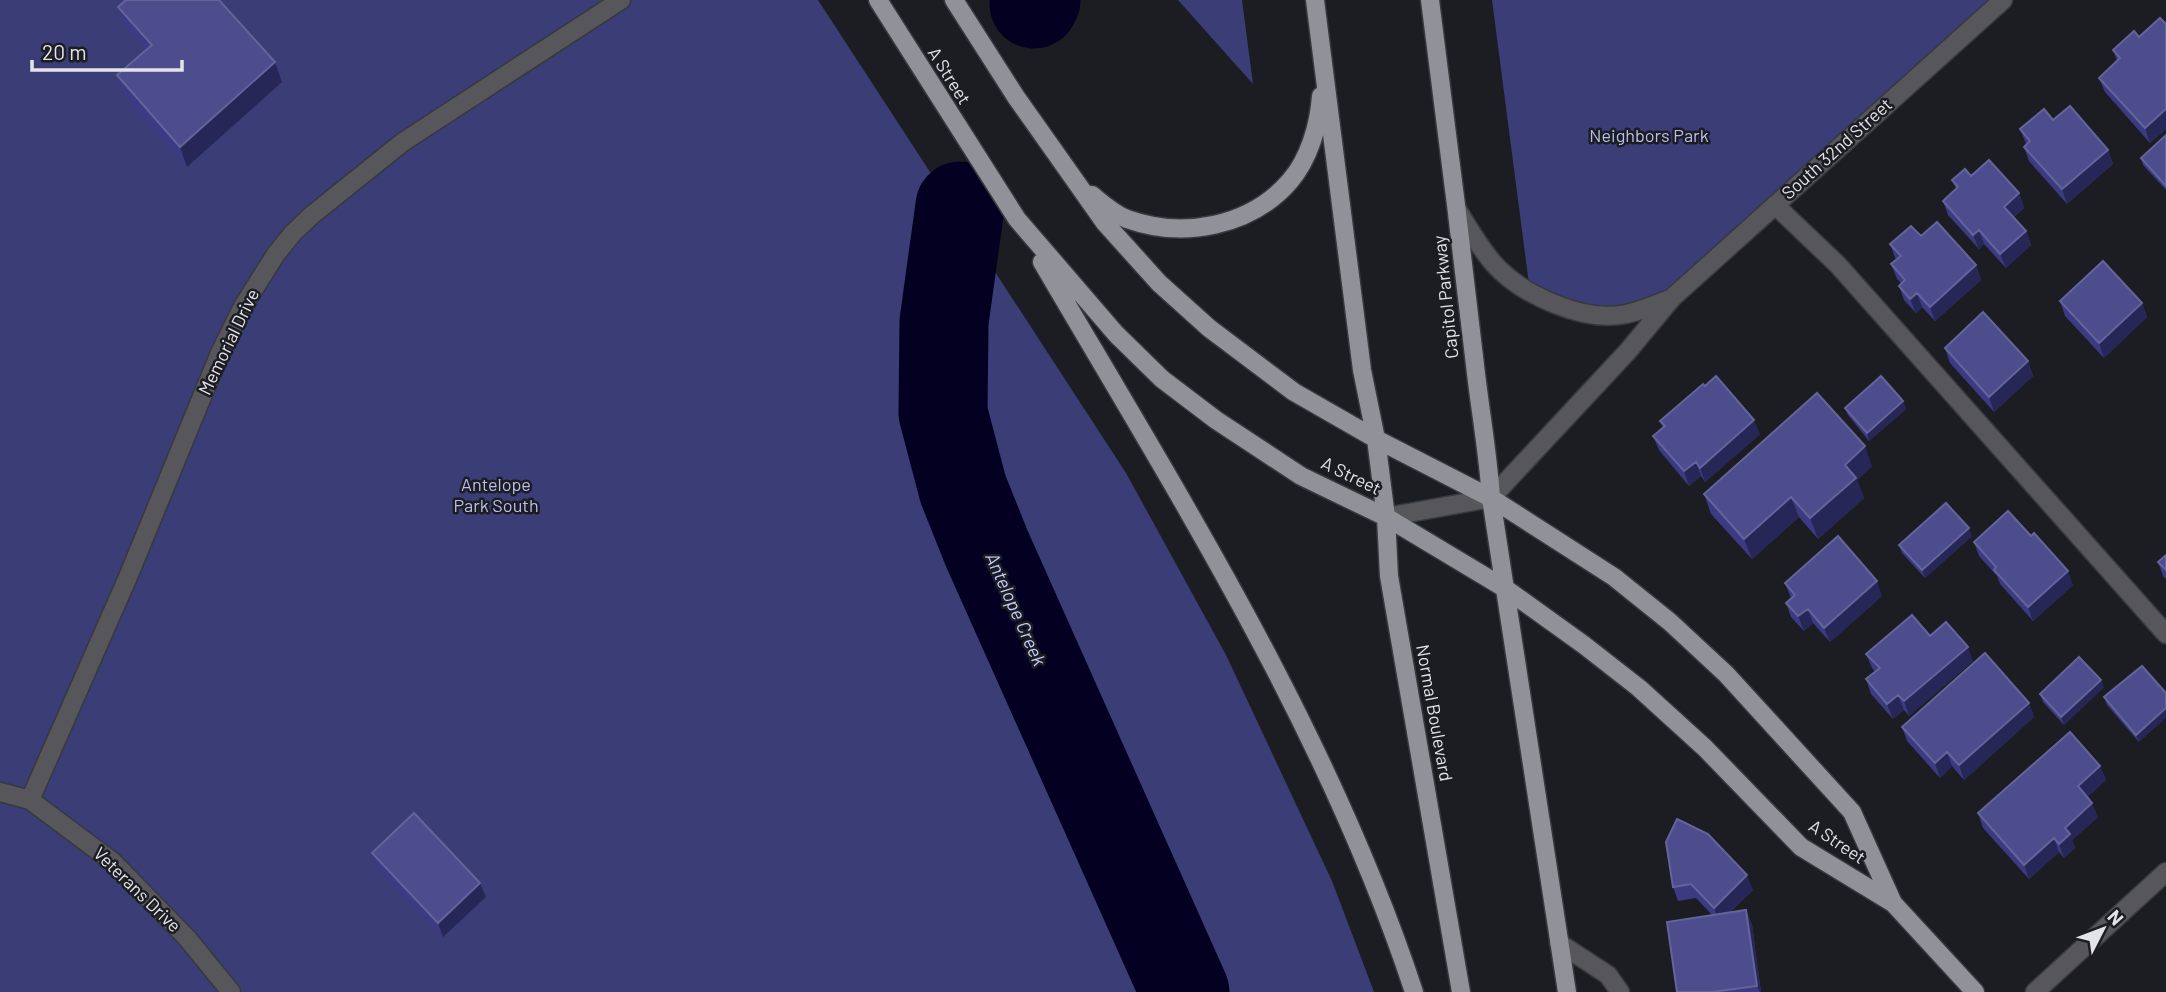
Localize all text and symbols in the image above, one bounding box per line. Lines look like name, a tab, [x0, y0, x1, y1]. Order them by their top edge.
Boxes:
scale bar	[32, 28, 182, 72]
text: 20 m	[42, 39, 87, 64]
street label: A Street	[924, 43, 976, 108]
street label: South 32nd Street	[1777, 93, 1896, 204]
park label: Neighbors Park	[1589, 124, 1709, 146]
street label: Capitol Parkway	[1428, 234, 1462, 360]
street label: Memorial Drive	[193, 285, 263, 398]
street label: A Street	[1318, 451, 1385, 499]
park label: Antelope Park South	[453, 473, 539, 516]
water label: Antelope Creek	[981, 548, 1052, 670]
street label: Normal Boulevard	[1412, 643, 1458, 783]
street label: A Street	[1805, 814, 1870, 868]
street label: Veterans Drive	[89, 842, 186, 936]
north arrow	[2068, 894, 2138, 964]
text: N	[2103, 905, 2129, 930]

